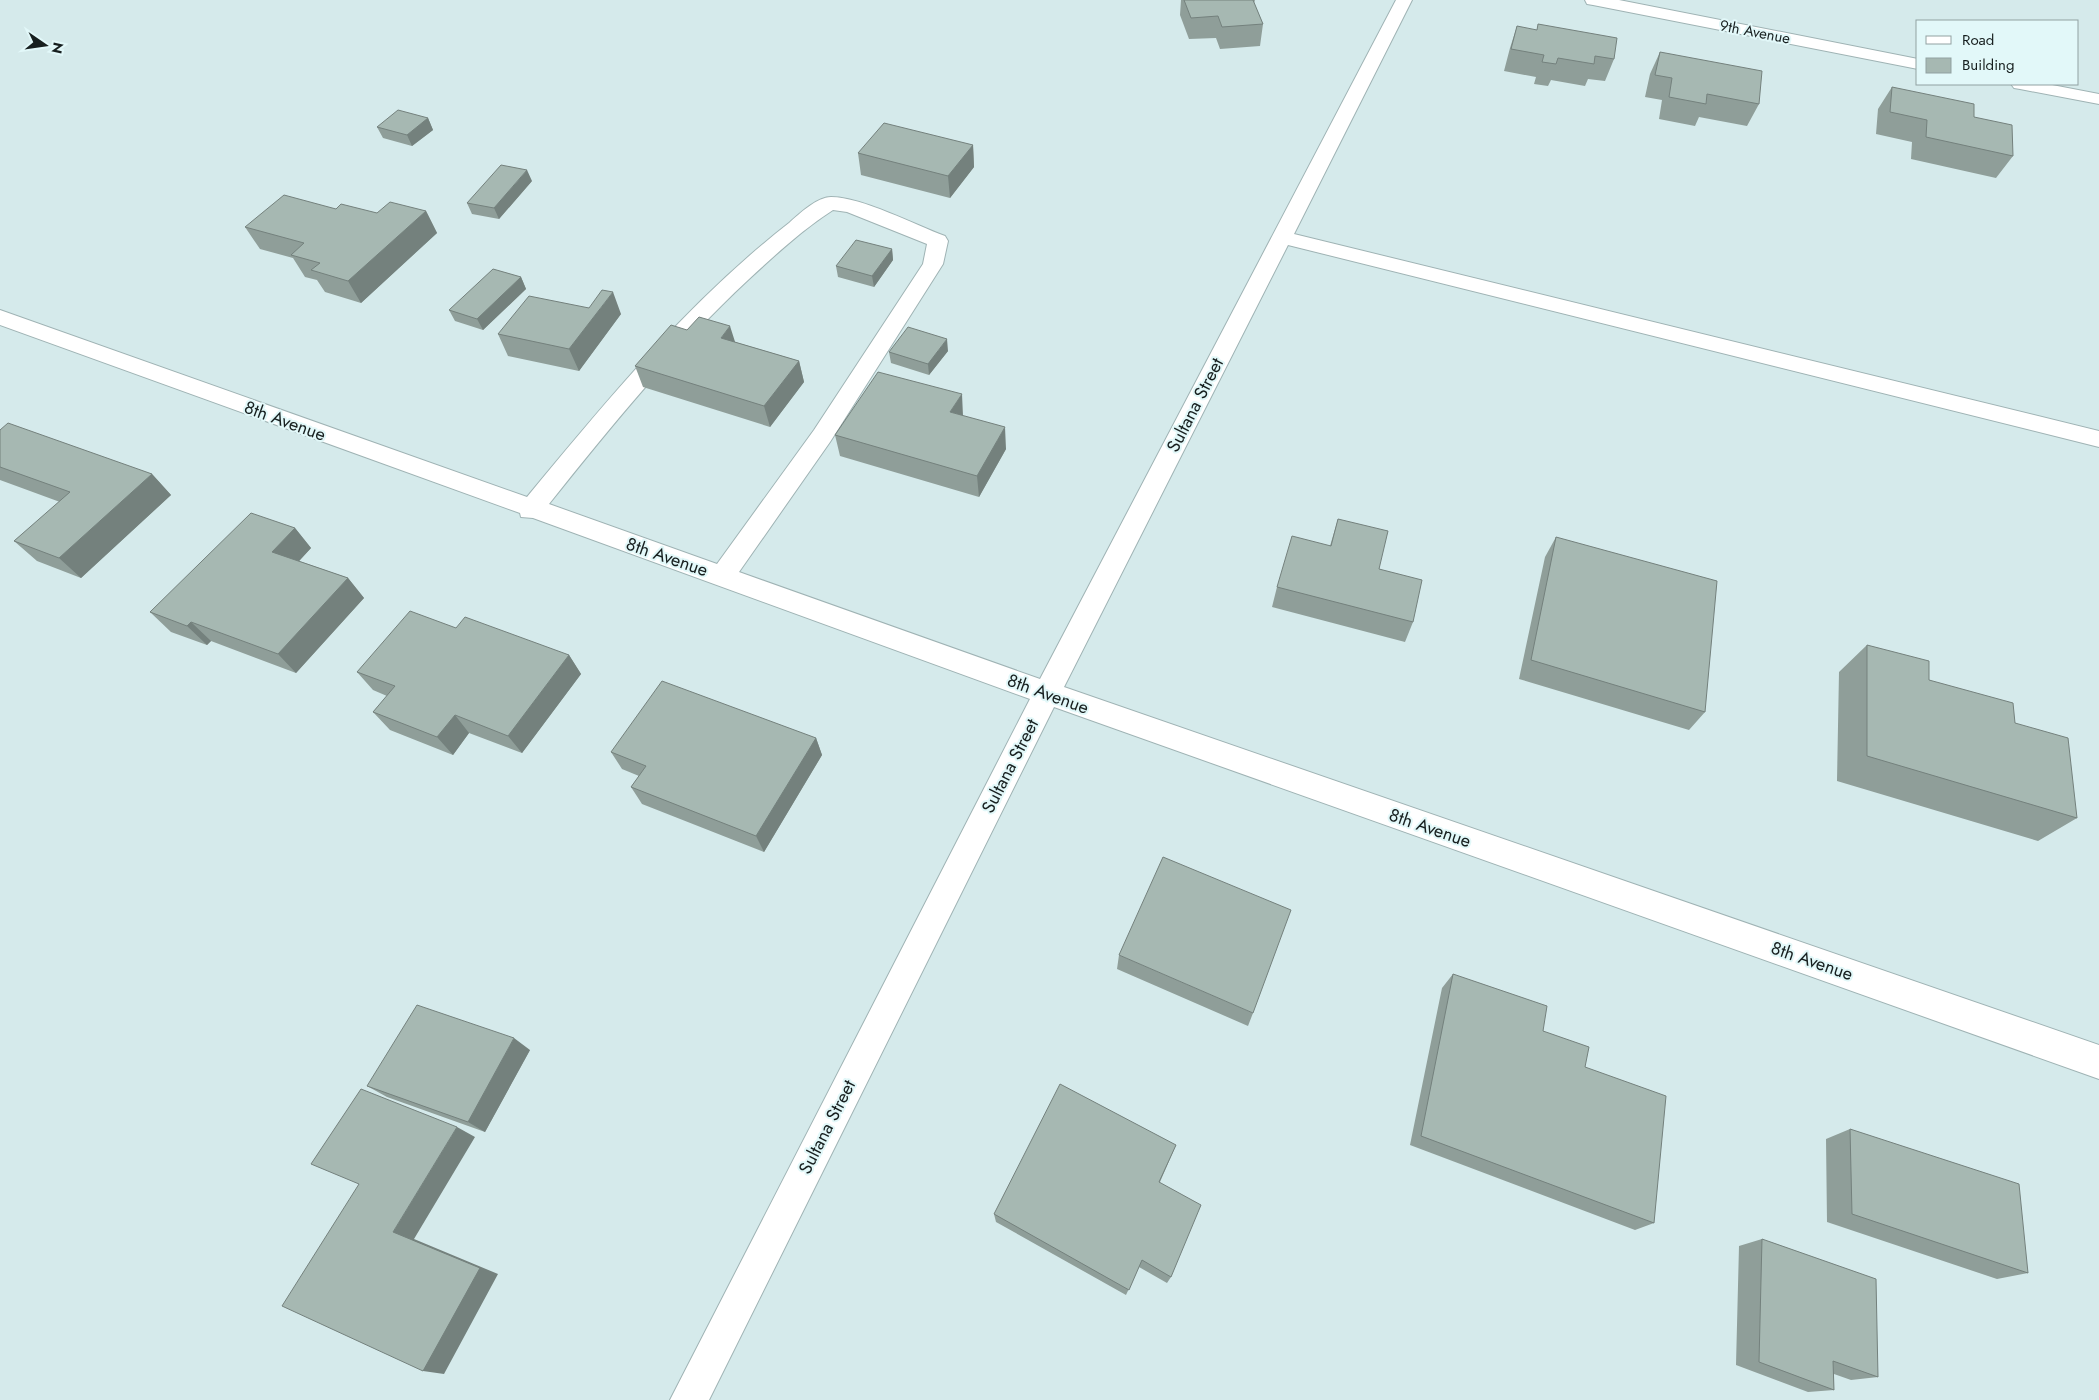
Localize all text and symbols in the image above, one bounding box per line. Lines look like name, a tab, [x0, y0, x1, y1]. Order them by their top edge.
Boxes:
street label: 9th Avenue	[1718, 14, 1792, 50]
north arrow	[20, 20, 70, 70]
legend	[1916, 20, 2079, 85]
text: Road	[1962, 29, 1994, 51]
text: N	[47, 40, 69, 56]
text: Building	[1962, 54, 2014, 76]
street label: Sultana Street	[1160, 353, 1230, 457]
street label: 8th Avenue	[241, 394, 329, 448]
street label: 8th Avenue	[623, 531, 711, 583]
street label: 8th Avenue	[1004, 667, 1092, 721]
street label: Sultana Street	[975, 714, 1045, 818]
street label: 8th Avenue	[1386, 802, 1474, 854]
street label: 8th Avenue	[1768, 935, 1856, 987]
street label: Sultana Street	[792, 1075, 862, 1179]

